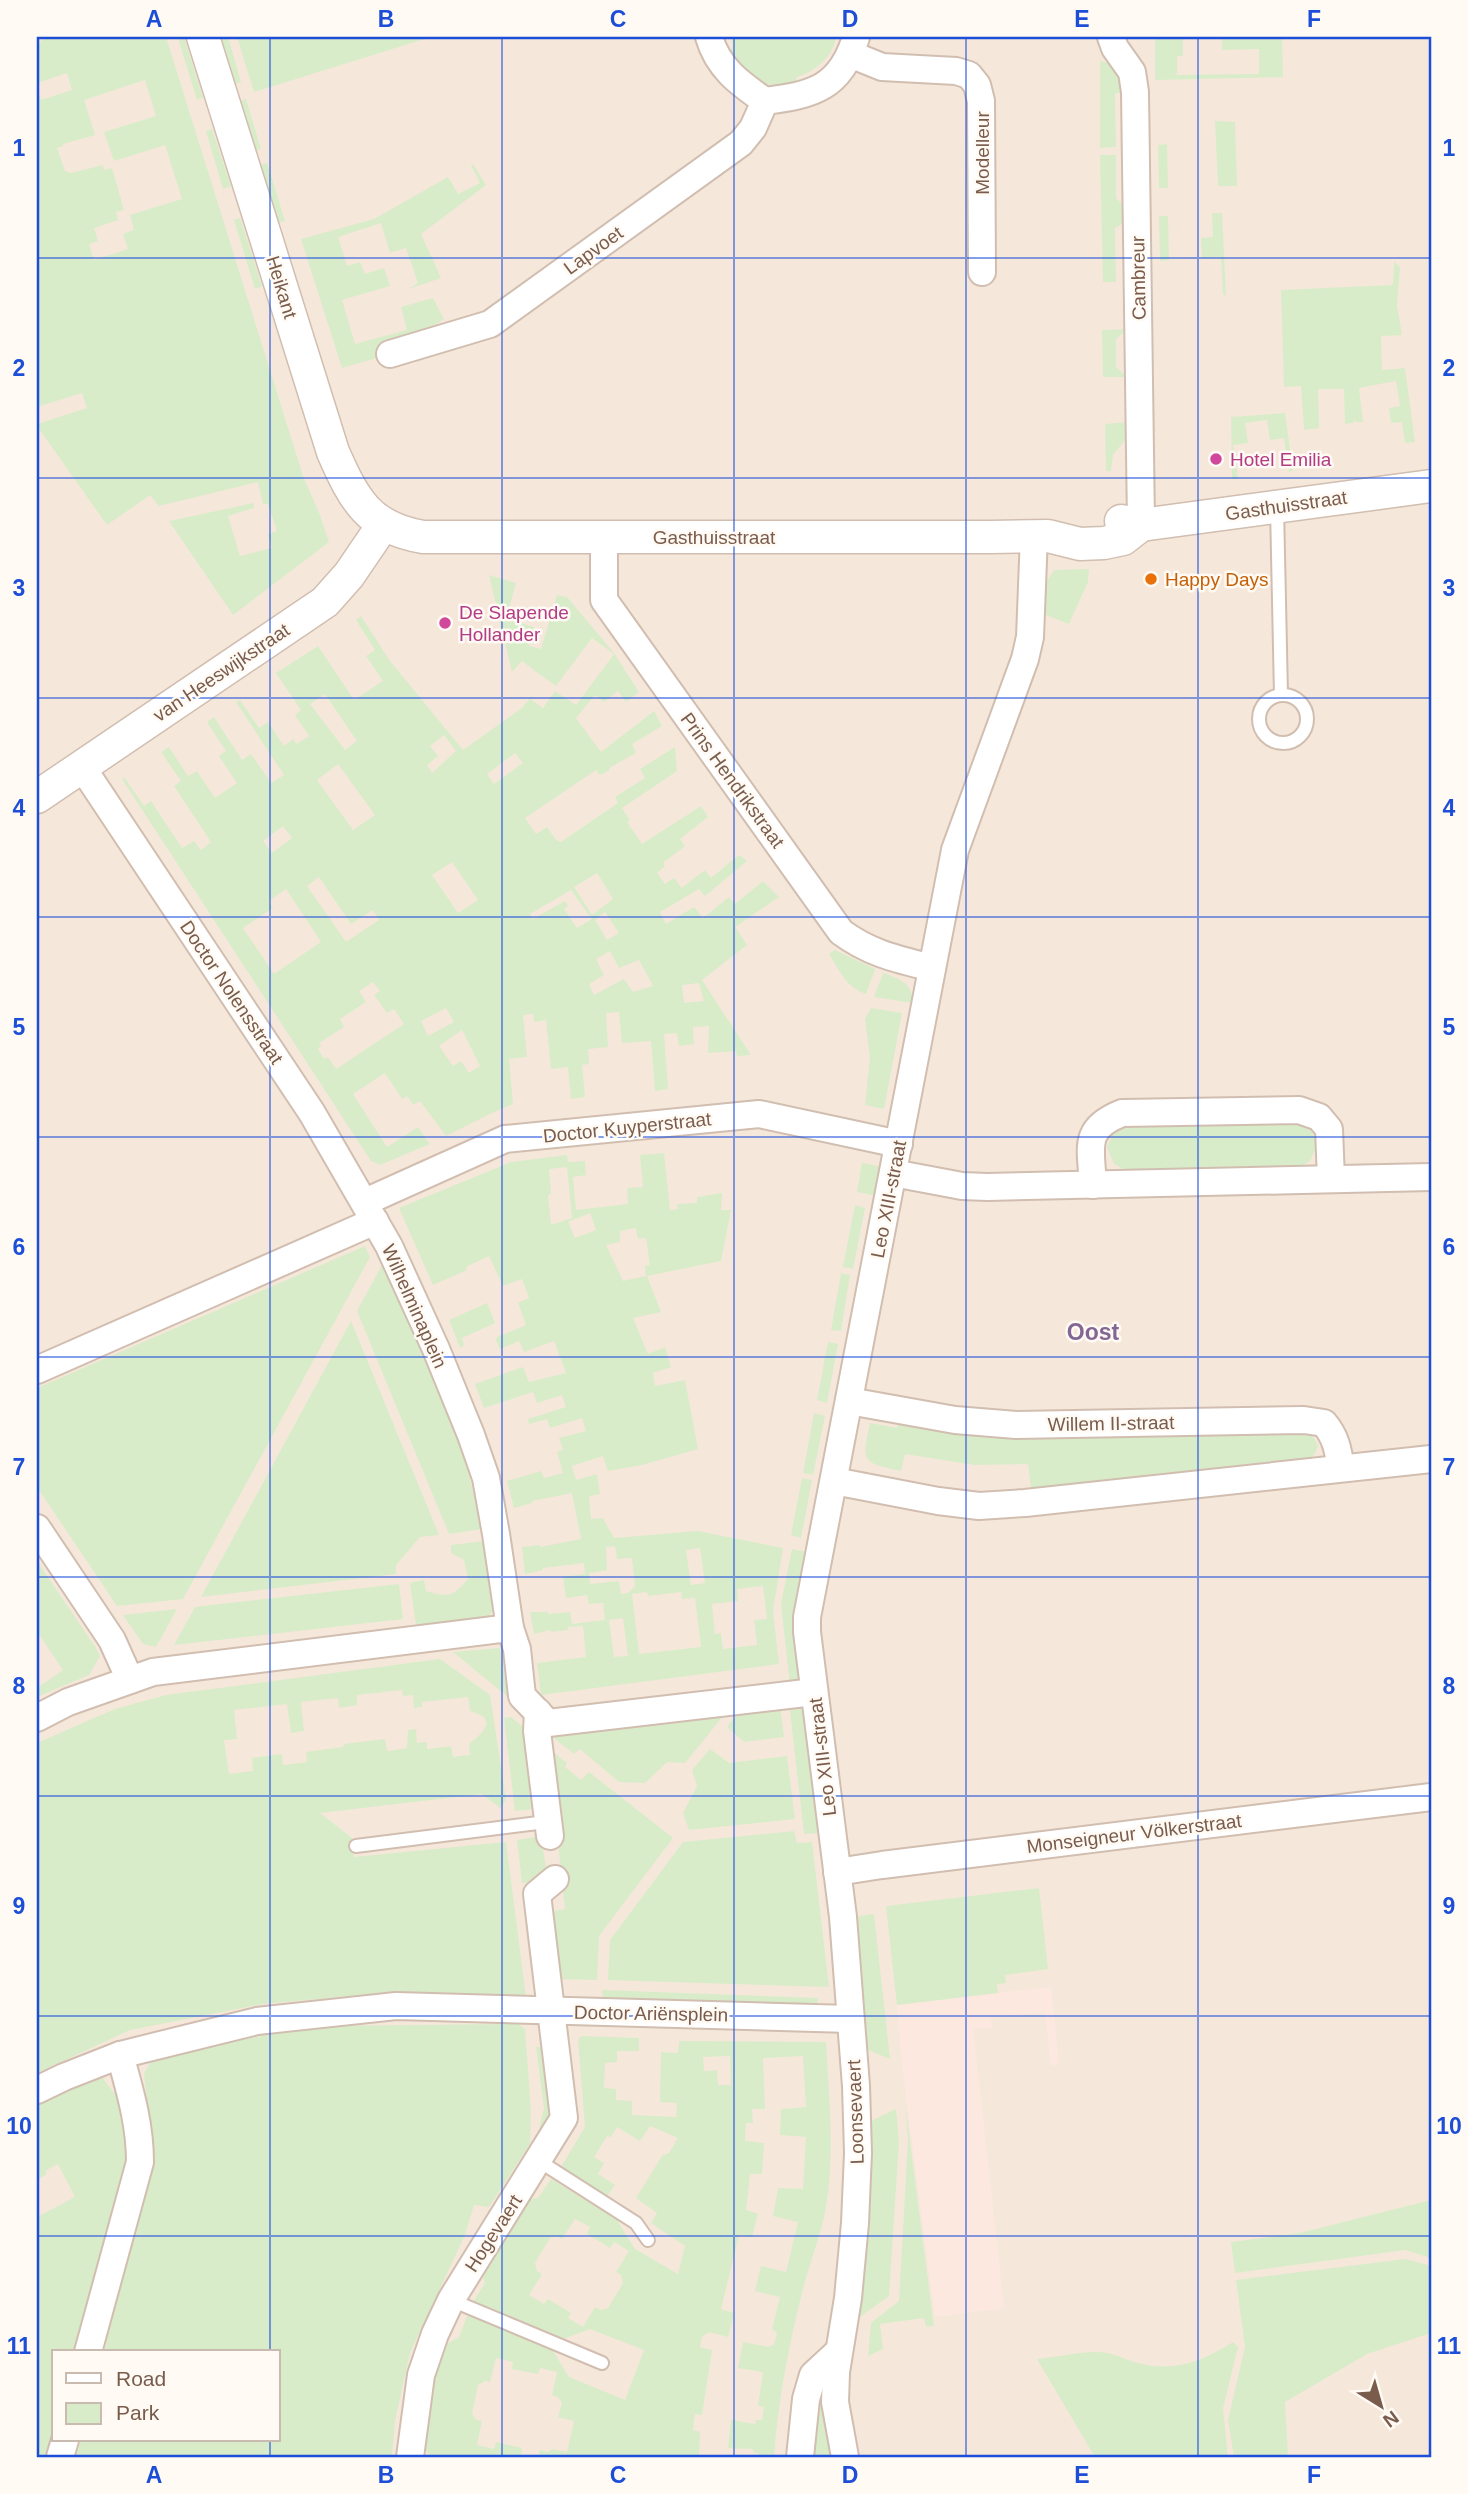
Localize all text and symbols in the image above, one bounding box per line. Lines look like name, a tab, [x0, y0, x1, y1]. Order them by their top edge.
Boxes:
text: A	[146, 6, 162, 32]
text: B	[378, 6, 394, 32]
text: C	[610, 6, 626, 32]
text: D	[842, 6, 858, 32]
text: E	[1074, 6, 1090, 32]
text: F	[1307, 6, 1321, 32]
street label: Modelleur	[972, 111, 993, 195]
text: 1	[13, 135, 26, 161]
text: 1	[1443, 135, 1456, 161]
street label: Lapvoet	[560, 222, 627, 279]
street label: Cambreur	[1127, 235, 1150, 320]
street label: Heikant	[262, 253, 301, 322]
text: 2	[13, 355, 25, 381]
text: 2	[1443, 355, 1455, 381]
place label: Hotel Emilia	[1230, 449, 1332, 470]
marker: Hotel Emilia	[1208, 451, 1224, 467]
street label: Gasthuisstraat	[1224, 486, 1349, 524]
street label: Gasthuisstraat	[653, 527, 776, 548]
place label: Happy Days	[1165, 569, 1269, 590]
marker: Happy Days	[1143, 571, 1159, 587]
text: 3	[13, 575, 25, 601]
text: 3	[1443, 575, 1455, 601]
place label: De Slapende Hollander	[459, 602, 569, 645]
marker: De Slapende Hollander	[437, 615, 453, 631]
street label: van Heeswijkstraat	[149, 619, 294, 726]
street label: Prins Hendrikstraat	[677, 709, 789, 852]
text: 4	[13, 795, 26, 821]
text: 4	[1443, 795, 1456, 821]
street label: Doctor Nolensstraat	[176, 917, 288, 1068]
text: 5	[13, 1014, 26, 1040]
text: 5	[1443, 1014, 1456, 1040]
street label: Doctor Kuyperstraat	[542, 1108, 713, 1147]
street label: Leo XIII-straat	[867, 1138, 910, 1260]
text: 6	[13, 1234, 25, 1260]
text: 6	[1443, 1234, 1455, 1260]
street label: Wilhelminaplein	[378, 1241, 451, 1371]
district label: Oost	[1067, 1319, 1120, 1345]
street label: Willem II-straat	[1047, 1412, 1175, 1435]
text: 7	[13, 1454, 25, 1480]
text: 7	[1443, 1454, 1455, 1480]
text: 8	[13, 1673, 26, 1699]
text: 8	[1443, 1673, 1456, 1699]
street label: Leo XIII-straat	[805, 1696, 840, 1817]
street label: Monseigneur Völkerstraat	[1025, 1810, 1243, 1857]
text: 9	[13, 1893, 25, 1919]
text: 9	[1443, 1893, 1455, 1919]
street label: Doctor Ariënsplein	[574, 2002, 728, 2025]
street label: Loonsevaert	[843, 2059, 868, 2165]
text: 10	[6, 2113, 32, 2139]
text: 10	[1436, 2113, 1462, 2139]
street label: Hogevaert	[461, 2190, 526, 2276]
text: 11	[7, 2333, 31, 2359]
text: 11	[1437, 2333, 1461, 2359]
legend	[52, 2350, 280, 2442]
text: Road	[116, 2367, 166, 2390]
north arrow	[1346, 2372, 1416, 2442]
text: Park	[116, 2401, 160, 2424]
text: N	[1379, 2407, 1403, 2432]
text: A	[146, 2462, 162, 2488]
text: B	[378, 2462, 394, 2488]
text: C	[610, 2462, 626, 2488]
text: D	[842, 2462, 858, 2488]
text: E	[1074, 2462, 1090, 2488]
text: F	[1307, 2462, 1321, 2488]

